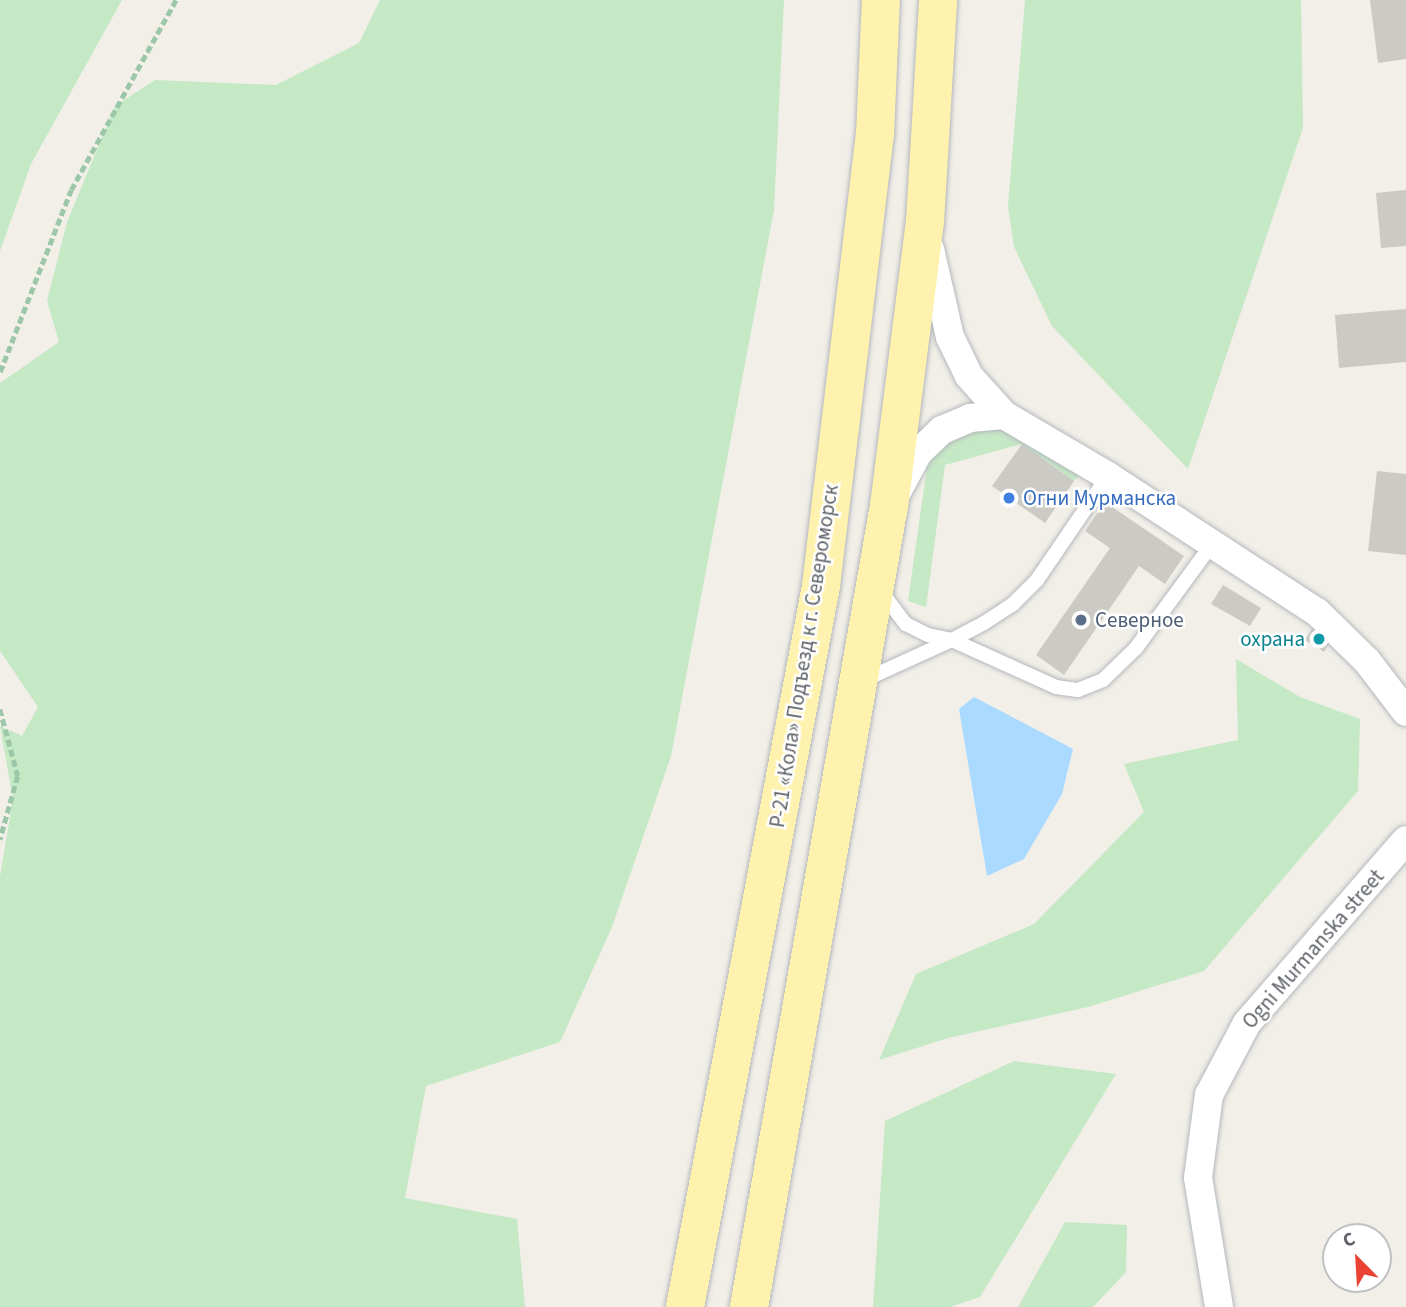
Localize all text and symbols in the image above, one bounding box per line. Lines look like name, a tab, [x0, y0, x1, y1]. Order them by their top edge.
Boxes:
street label: Р-21 «Кола» Подъезд к г. Североморск	[764, 483, 844, 829]
place label: Огни Мурманска	[1023, 485, 1176, 511]
marker: Огни Мурманска	[1001, 490, 1017, 506]
place label: Северное	[1095, 607, 1184, 633]
marker: Северное	[1073, 612, 1089, 628]
place label: охрана	[1240, 626, 1305, 652]
marker: охрана	[1311, 631, 1327, 647]
street label: Ogni Murmanska street	[1237, 864, 1389, 1034]
north arrow	[1322, 1223, 1392, 1293]
text: С	[1339, 1226, 1360, 1255]

